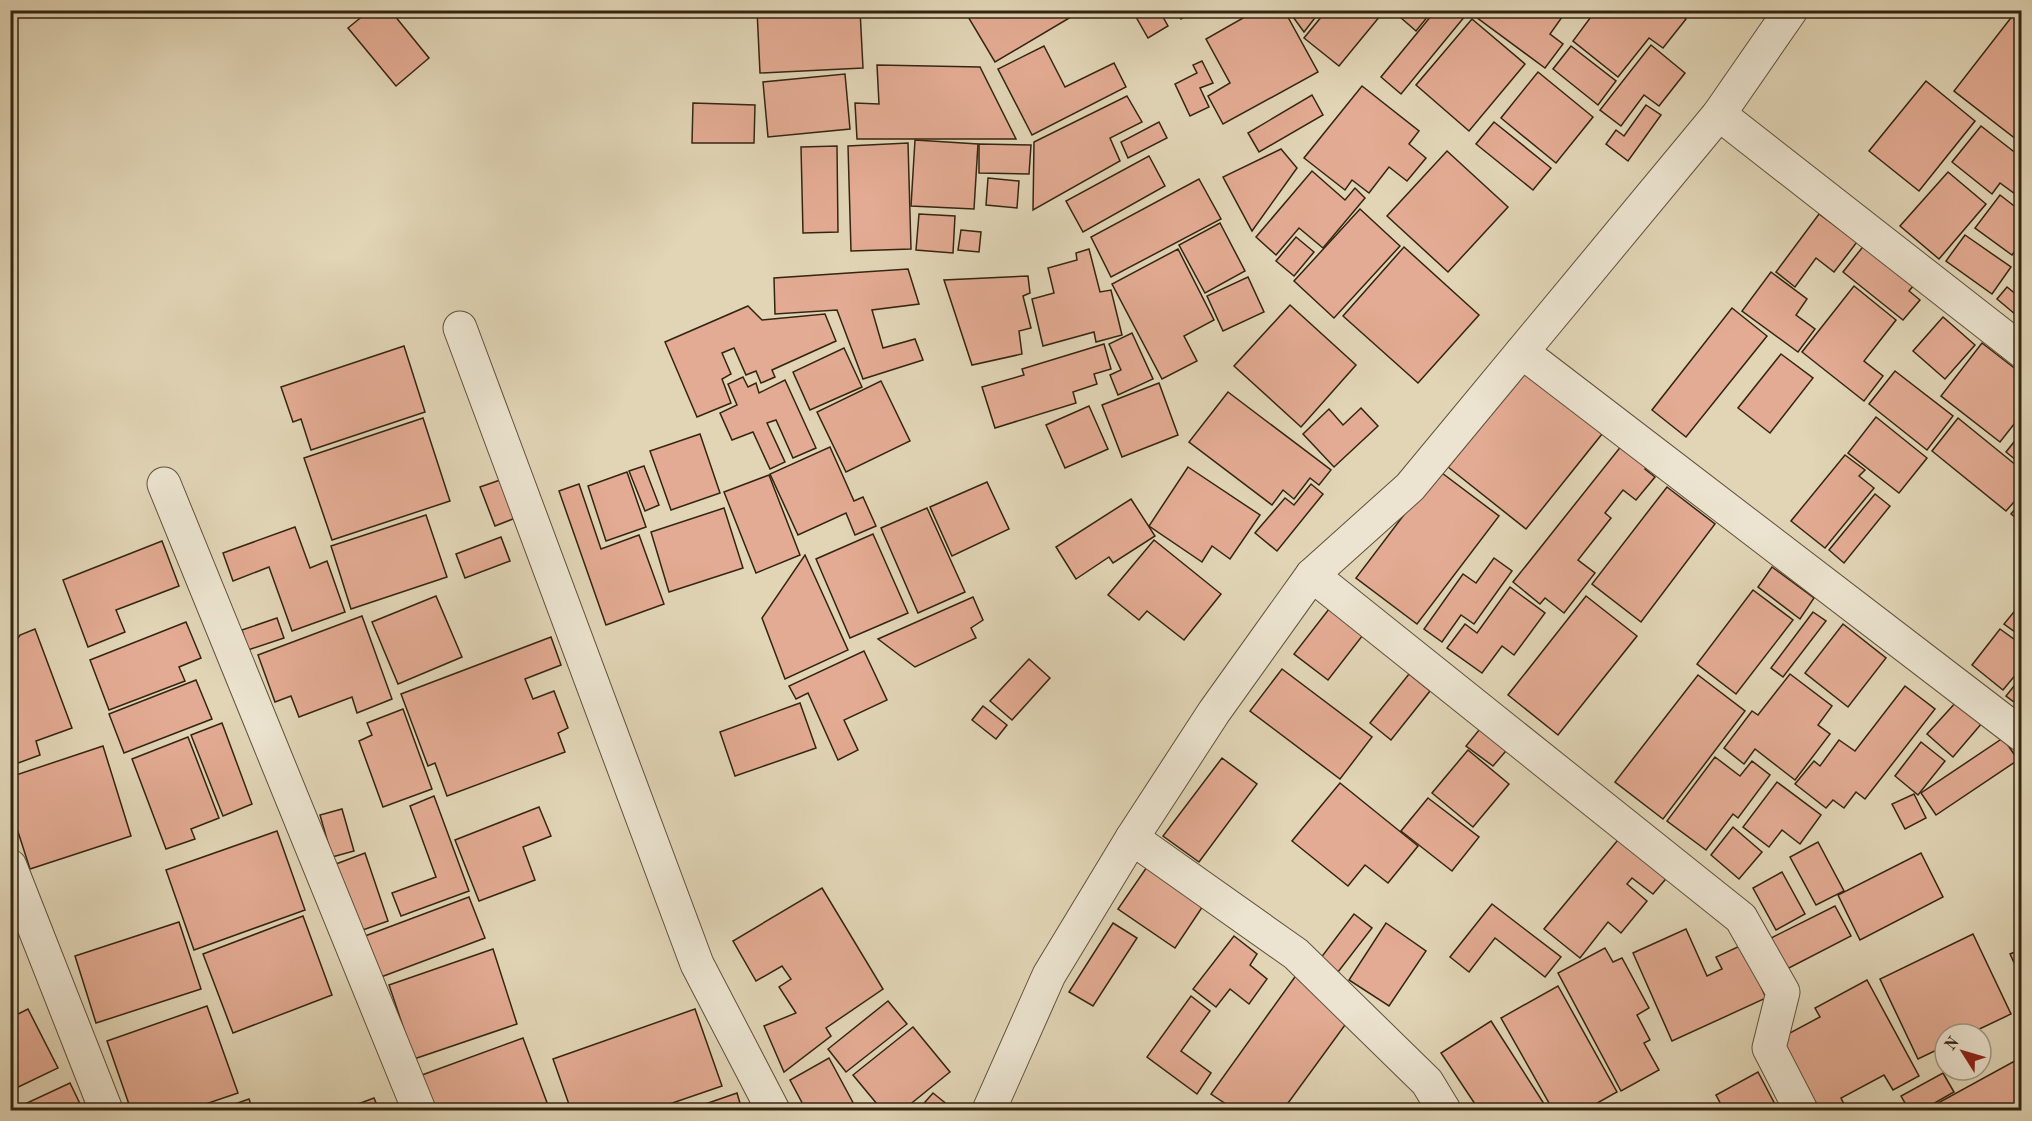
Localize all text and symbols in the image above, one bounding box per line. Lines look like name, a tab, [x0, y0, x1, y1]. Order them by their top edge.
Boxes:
north arrow	[1933, 1022, 1993, 1082]
text: N	[1943, 1034, 1963, 1054]

